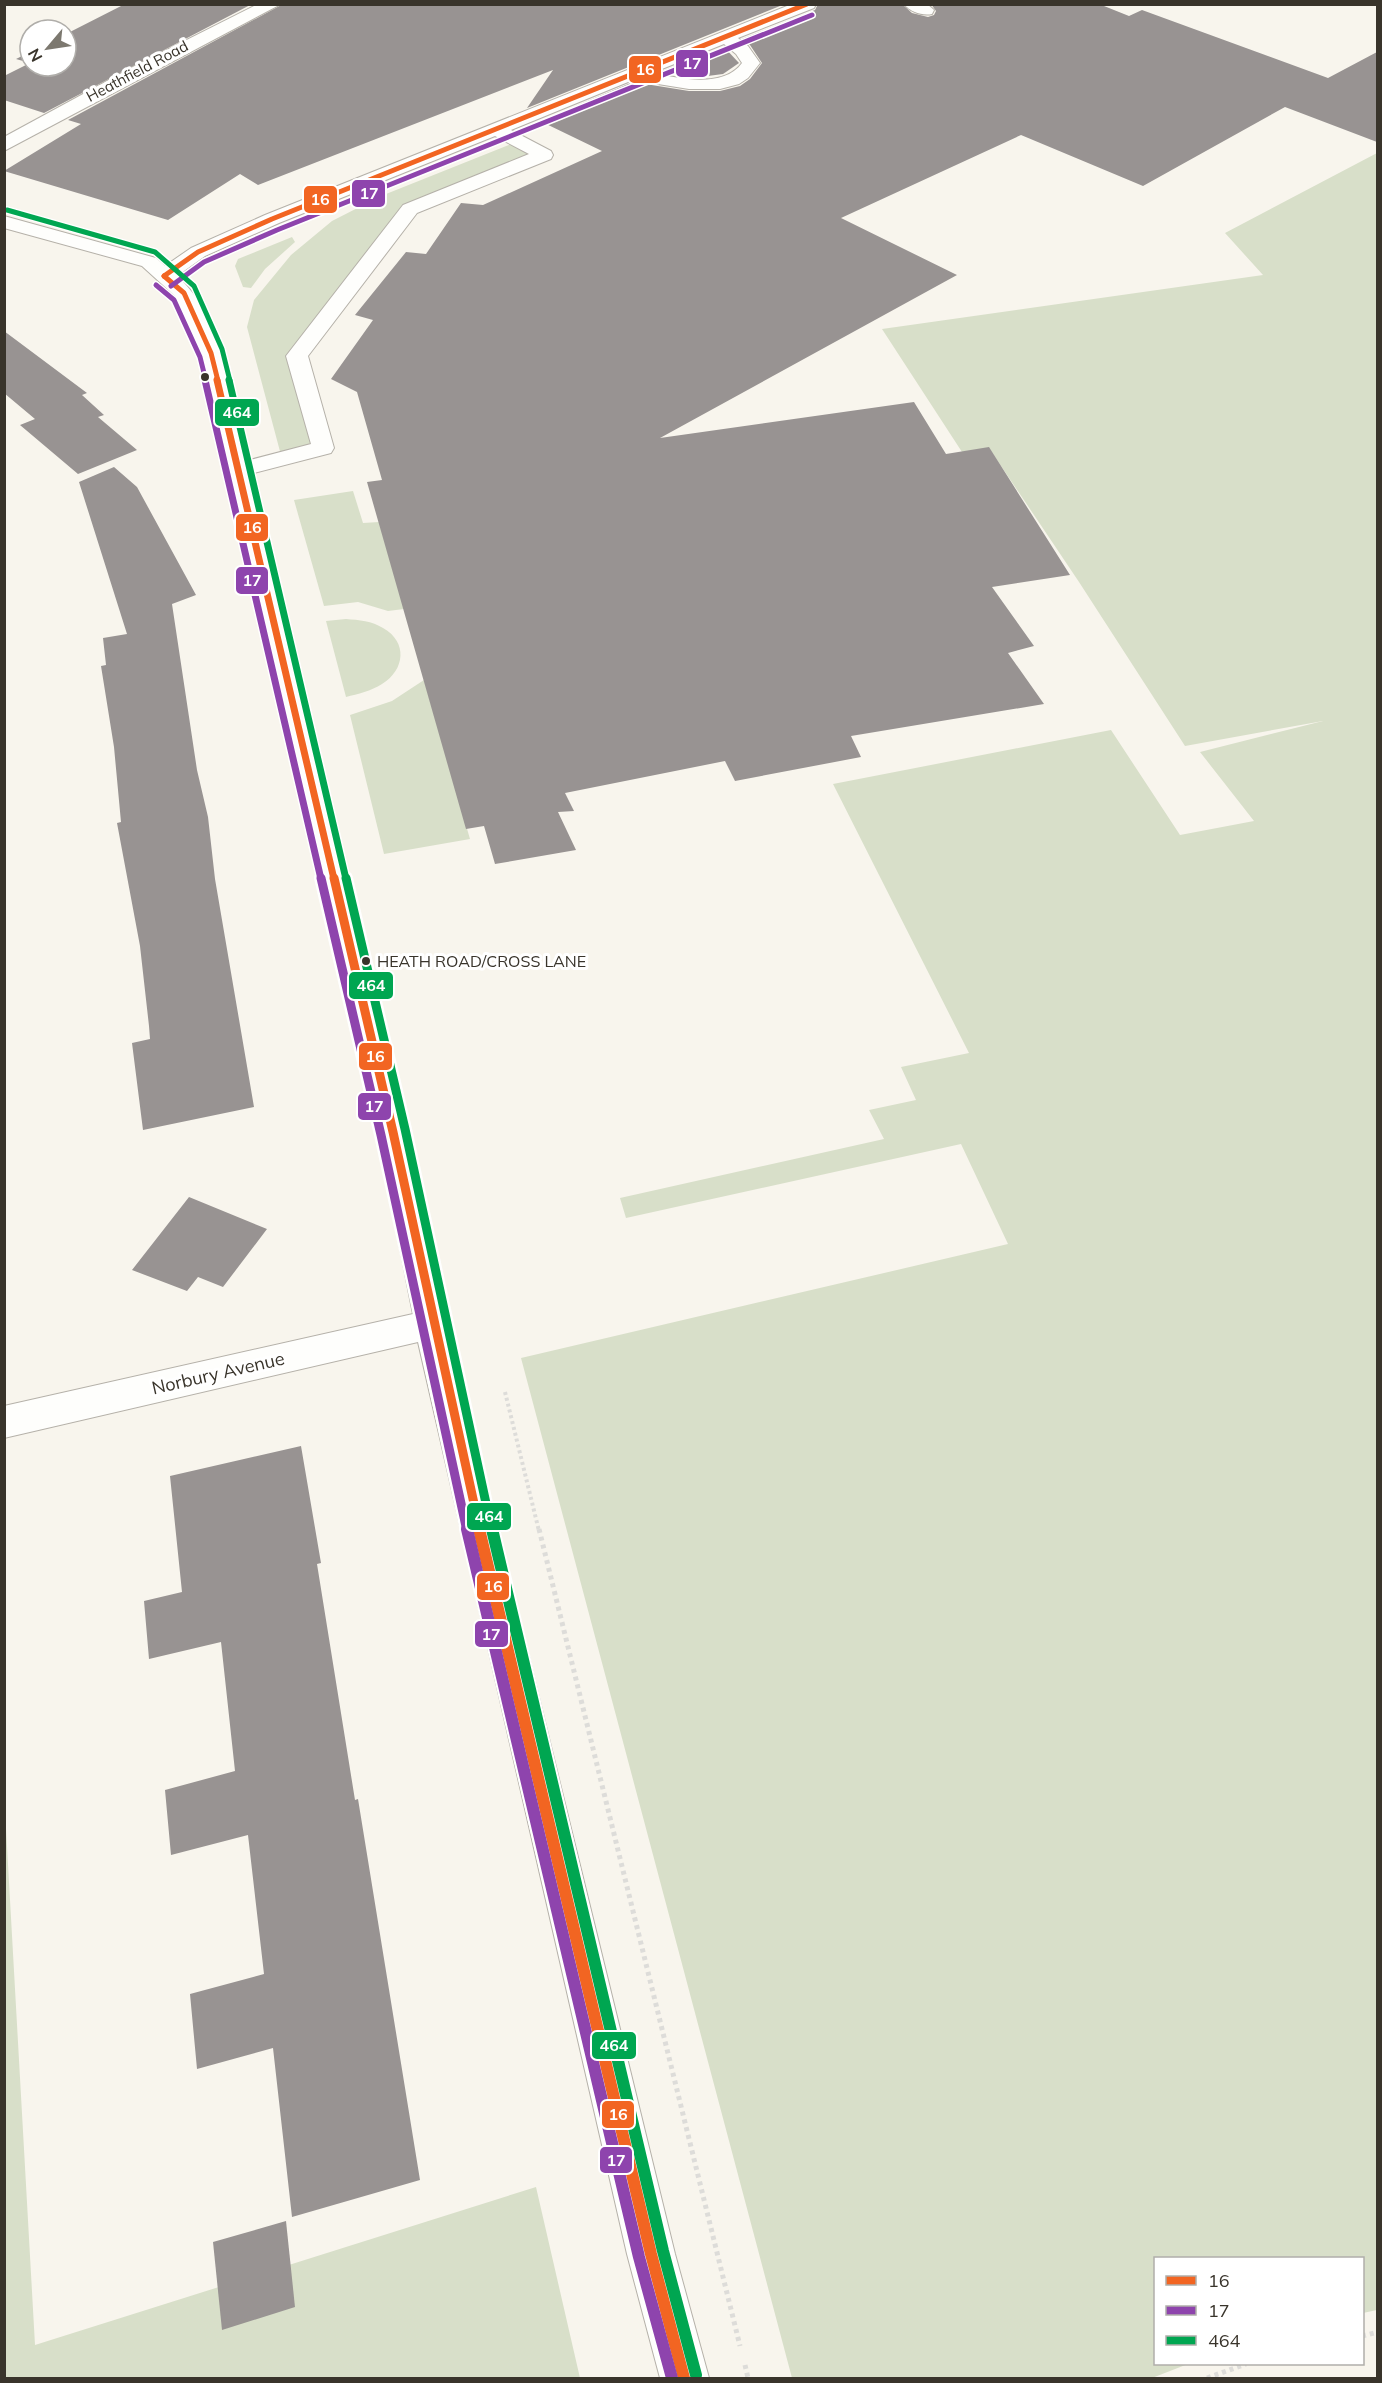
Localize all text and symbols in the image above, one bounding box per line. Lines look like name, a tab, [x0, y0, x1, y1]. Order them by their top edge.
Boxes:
north arrow	[18, 18, 78, 78]
street label: Heathfield Road	[83, 36, 191, 106]
text: N	[23, 45, 47, 65]
line badge: 17	[675, 49, 709, 78]
text: 17	[682, 53, 702, 73]
line badge: 16	[628, 55, 662, 84]
text: 16	[635, 59, 655, 79]
line badge: 17	[351, 179, 386, 208]
text: 17	[359, 183, 379, 203]
line badge: 16	[303, 185, 338, 214]
text: 16	[310, 189, 330, 209]
unlabelled marker	[199, 371, 211, 383]
line badge: 464	[214, 398, 260, 427]
text: 464	[223, 402, 252, 422]
line badge: 16	[235, 513, 269, 542]
text: 16	[242, 517, 262, 537]
line badge: 17	[235, 566, 269, 595]
text: 17	[242, 570, 262, 590]
place label: HEATH ROAD/CROSS LANE	[377, 951, 586, 971]
marker: HEATH ROAD/CROSS LANE	[360, 955, 372, 967]
line badge: 464	[348, 971, 394, 1000]
text: 464	[357, 975, 386, 995]
line badge: 16	[358, 1042, 393, 1071]
text: 16	[365, 1046, 385, 1066]
line badge: 17	[357, 1092, 392, 1121]
text: 17	[364, 1096, 384, 1116]
street label: Norbury Avenue	[149, 1347, 287, 1399]
line badge: 464	[466, 1502, 512, 1531]
text: 464	[475, 1506, 504, 1526]
line badge: 16	[476, 1572, 510, 1601]
text: 16	[483, 1576, 503, 1596]
line badge: 17	[474, 1620, 509, 1648]
text: 17	[481, 1624, 501, 1644]
line badge: 464	[591, 2031, 637, 2060]
text: 464	[600, 2035, 629, 2055]
line badge: 16	[601, 2100, 635, 2129]
text: 16	[608, 2104, 628, 2124]
line badge: 17	[599, 2146, 633, 2174]
text: 17	[606, 2150, 626, 2170]
legend	[1154, 2257, 1364, 2365]
text: 16	[1208, 2269, 1230, 2292]
text: 17	[1208, 2299, 1230, 2322]
text: 464	[1208, 2329, 1241, 2352]

